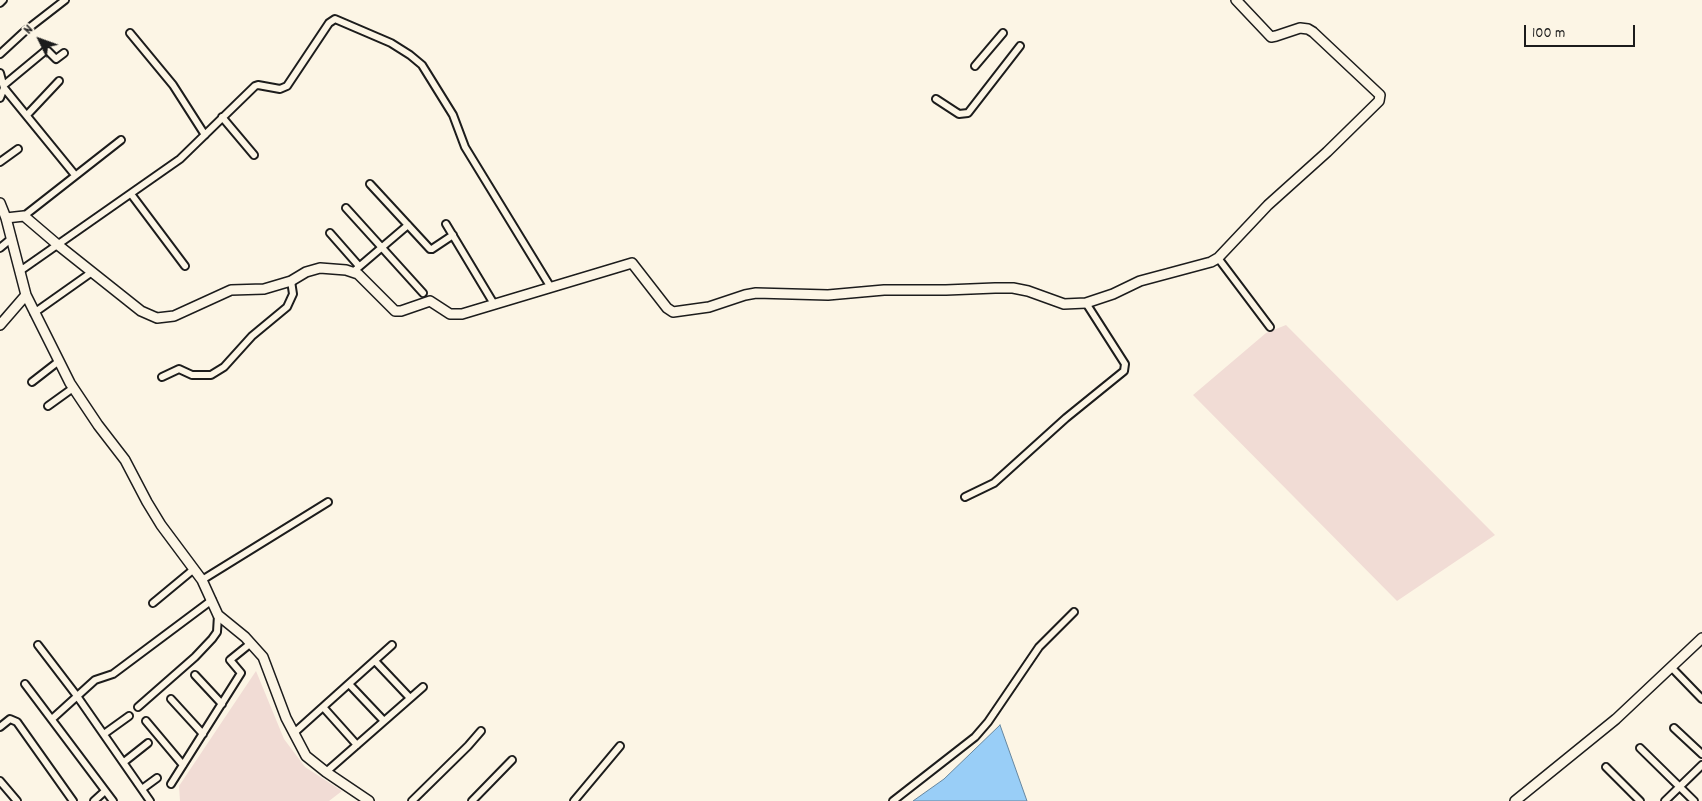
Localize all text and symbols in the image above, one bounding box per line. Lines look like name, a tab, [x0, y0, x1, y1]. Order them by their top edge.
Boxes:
north arrow	[15, 15, 65, 65]
scale bar	[1527, 15, 1638, 47]
text: N	[19, 21, 39, 39]
text: 100 m	[1532, 23, 1565, 45]

